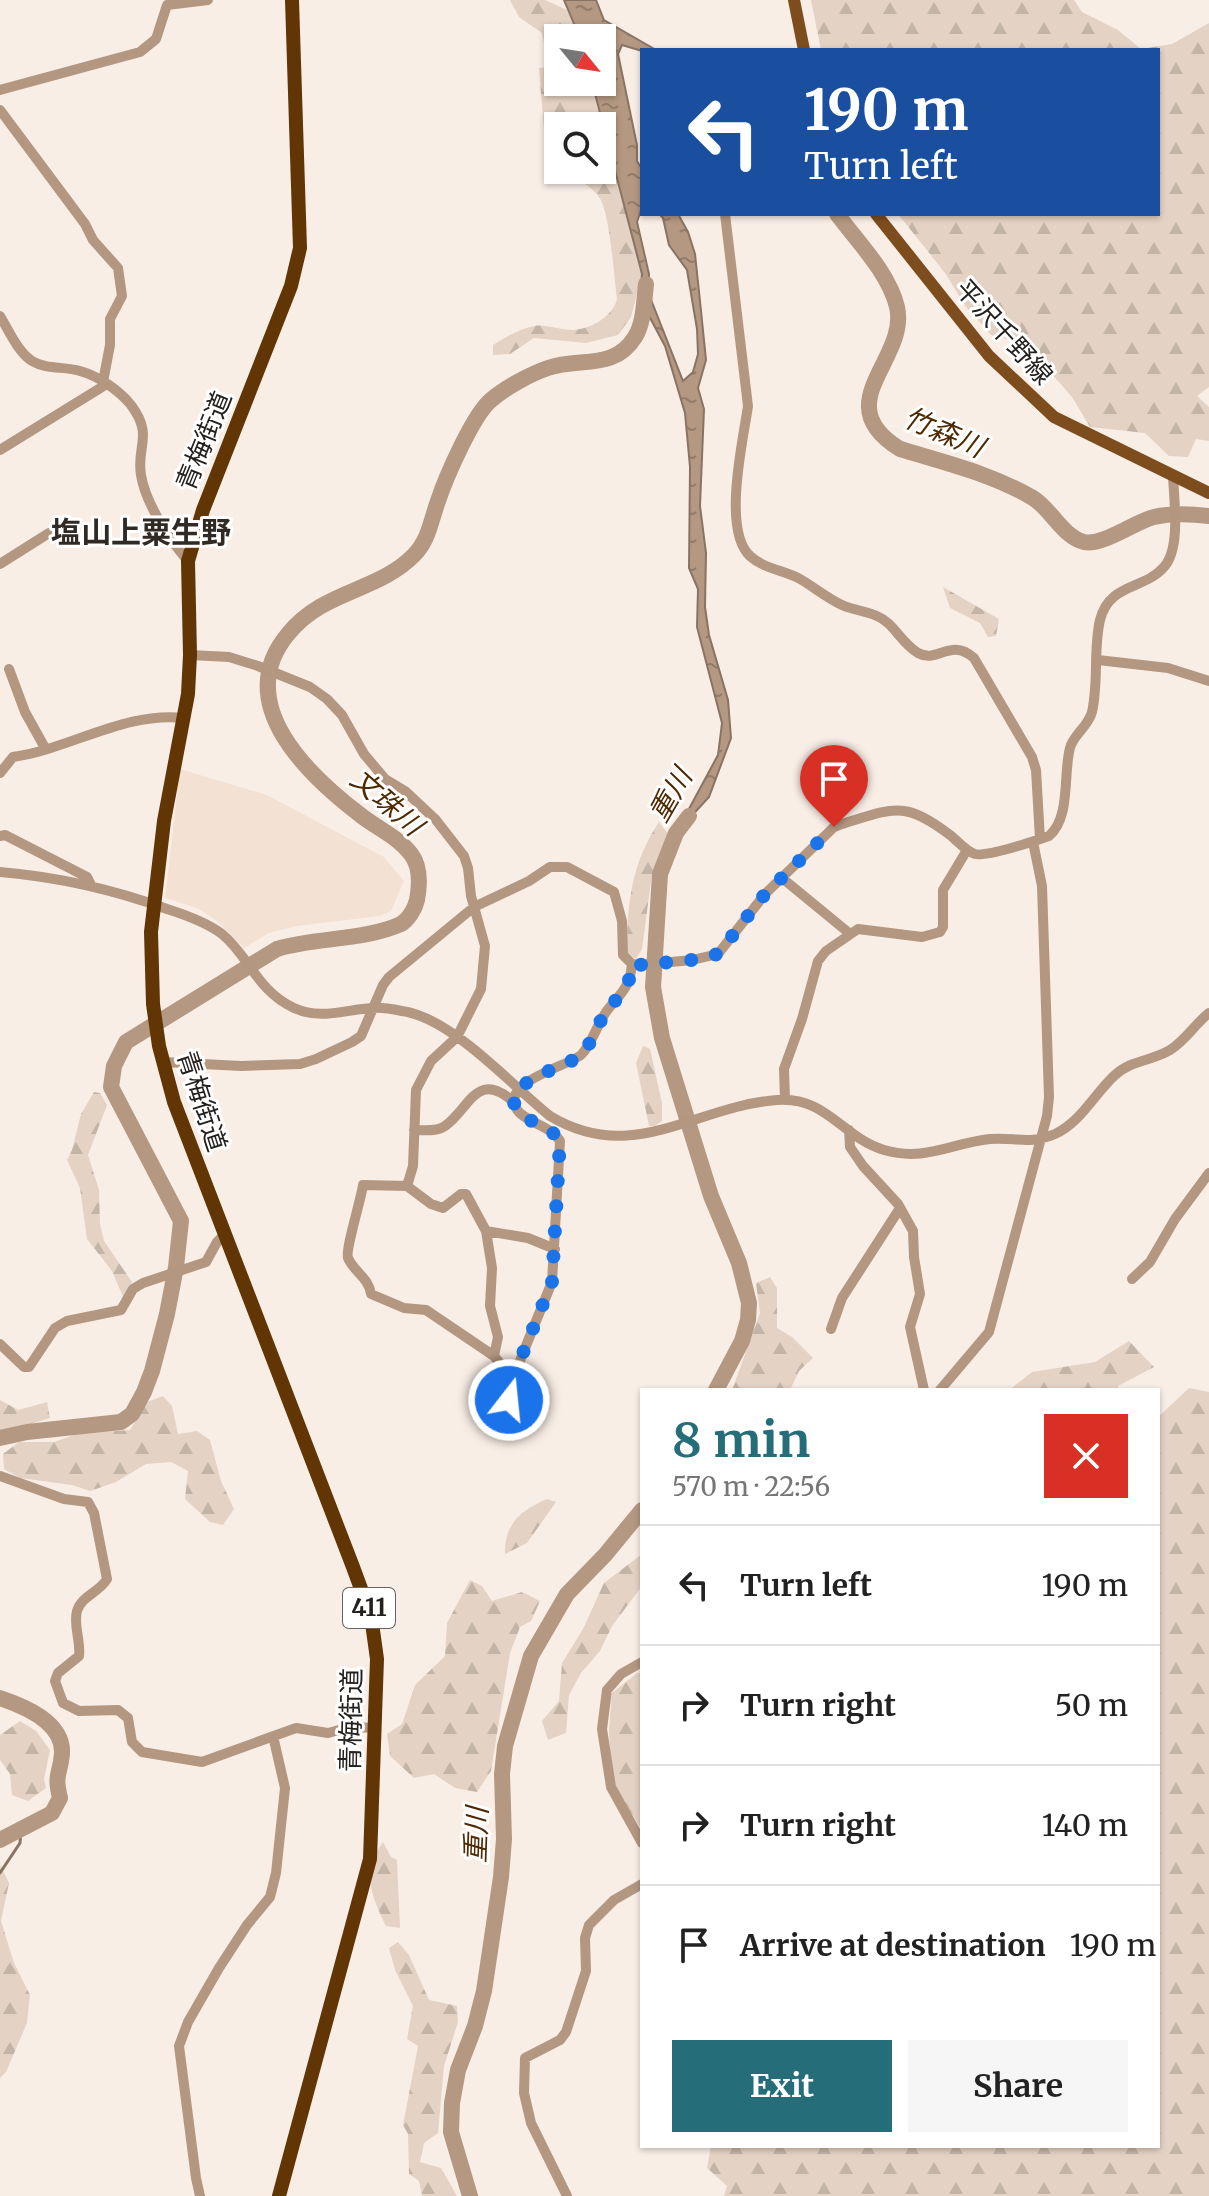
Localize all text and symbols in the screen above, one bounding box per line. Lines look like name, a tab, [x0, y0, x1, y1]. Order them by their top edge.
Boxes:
north arrow	[544, 24, 616, 96]
map controls	[544, 24, 616, 184]
text: 190 m	[804, 75, 969, 145]
icon: left	[672, 80, 776, 184]
button: search	[544, 112, 616, 184]
text: Turn left	[804, 144, 958, 189]
street label: 平沢千野線	[949, 272, 1060, 391]
street label: 青梅街道	[169, 386, 238, 495]
water label: 竹森川	[898, 399, 992, 466]
district label: 塩山上粟生野	[51, 513, 231, 551]
pin	[800, 745, 868, 827]
icon: arrive	[812, 757, 856, 801]
water label: 重川	[640, 759, 701, 828]
water label: 文珠川	[343, 761, 433, 845]
street label: 青梅街道	[171, 1046, 234, 1155]
position arrow	[467, 1358, 551, 1442]
text: 8 min	[672, 1410, 810, 1470]
button: close	[1044, 1414, 1128, 1498]
text: 570 m · 22:56	[672, 1470, 830, 1503]
icon: left	[672, 1563, 716, 1607]
text: Turn left	[740, 1566, 872, 1604]
text: 190 m	[1041, 1566, 1128, 1604]
road number: 411	[343, 1588, 395, 1628]
street label: 青梅街道	[333, 1668, 368, 1772]
icon: right	[672, 1683, 716, 1727]
text: Turn right	[740, 1686, 896, 1724]
text: 50 m	[1055, 1686, 1128, 1724]
water label: 重川	[457, 1803, 495, 1864]
icon: right	[672, 1803, 716, 1847]
text: Turn right	[740, 1806, 896, 1844]
text: 140 m	[1042, 1806, 1128, 1844]
icon: arrive	[672, 1923, 716, 1967]
text: Arrive at destination	[740, 1926, 1046, 1964]
text: 190 m	[1070, 1926, 1156, 1964]
button: Exit	[672, 2040, 892, 2132]
button: Share	[908, 2040, 1128, 2132]

